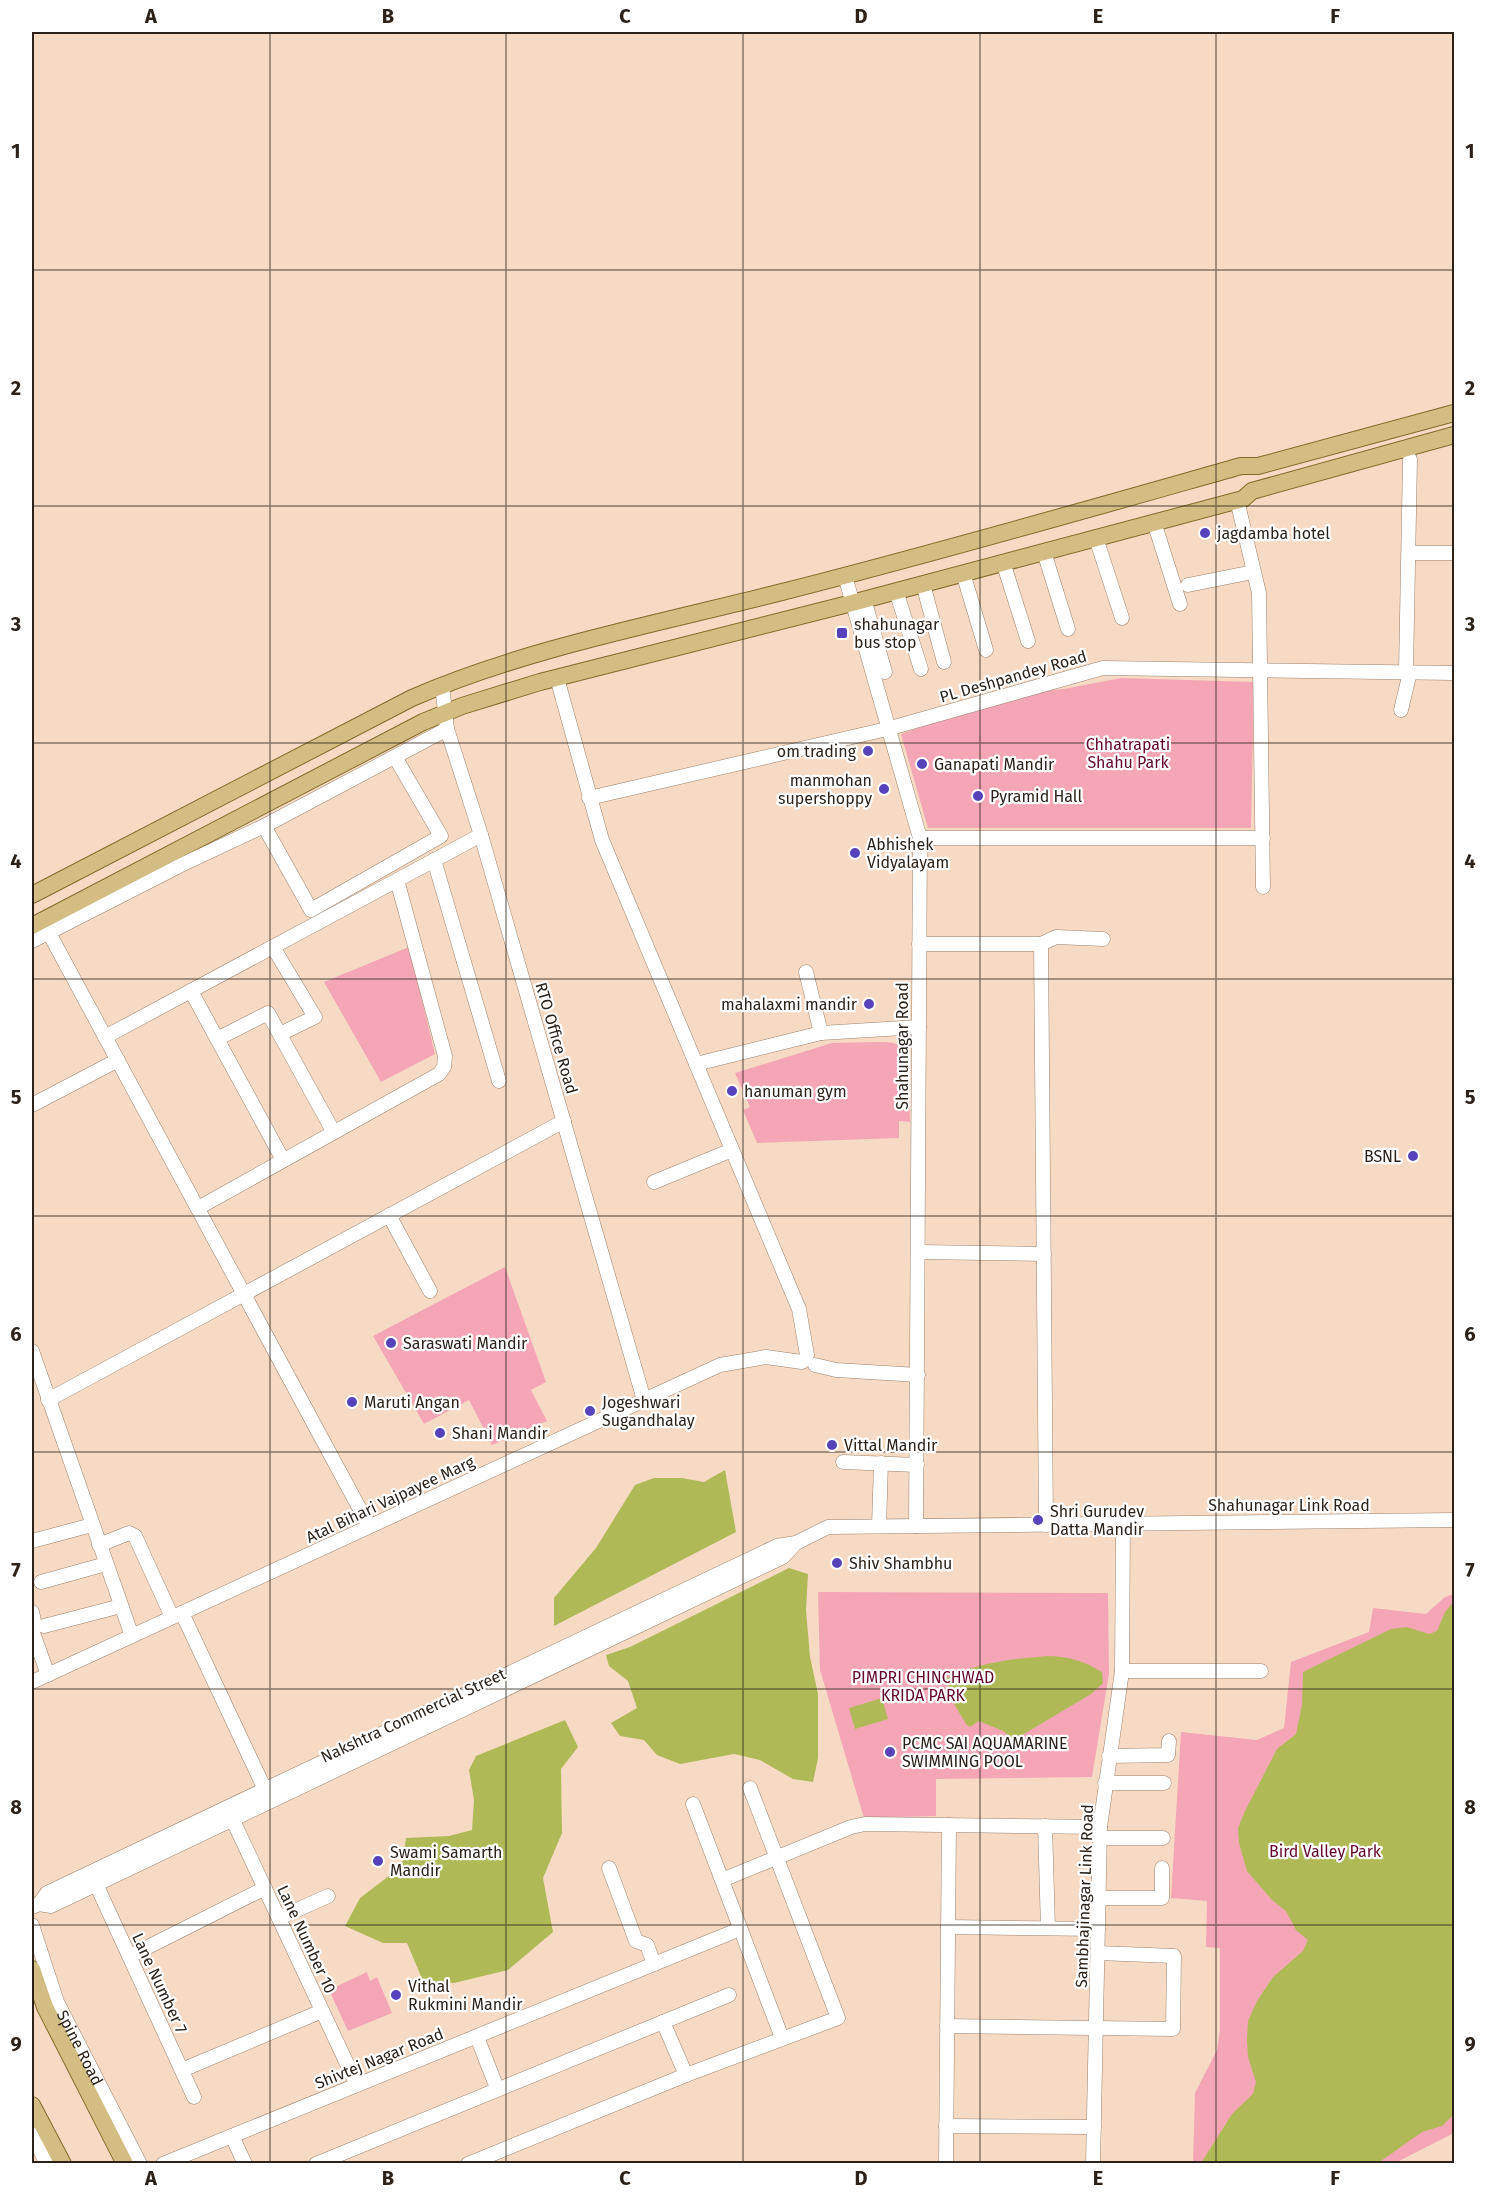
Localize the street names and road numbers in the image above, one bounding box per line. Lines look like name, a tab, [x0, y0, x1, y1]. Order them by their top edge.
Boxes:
street label: PL Deshpandey Road	[937, 646, 1089, 707]
street label: RTO Office Road	[532, 980, 582, 1096]
street label: Shahunagar Road	[893, 982, 912, 1110]
street label: Atal Bihari Vajpayee Marg	[303, 1452, 478, 1547]
street label: Shahunagar Link Road	[1208, 1496, 1370, 1515]
street label: Nakshtra Commercial Street	[318, 1664, 509, 1767]
street label: Sambhajinagar Link Road	[1072, 1804, 1097, 1988]
street label: Lane Number 10	[273, 1882, 340, 1996]
street label: Lane Number 7	[128, 1930, 191, 2036]
street label: Spine Road	[53, 2007, 107, 2089]
street label: Shivtej Nagar Road	[312, 2024, 446, 2093]

